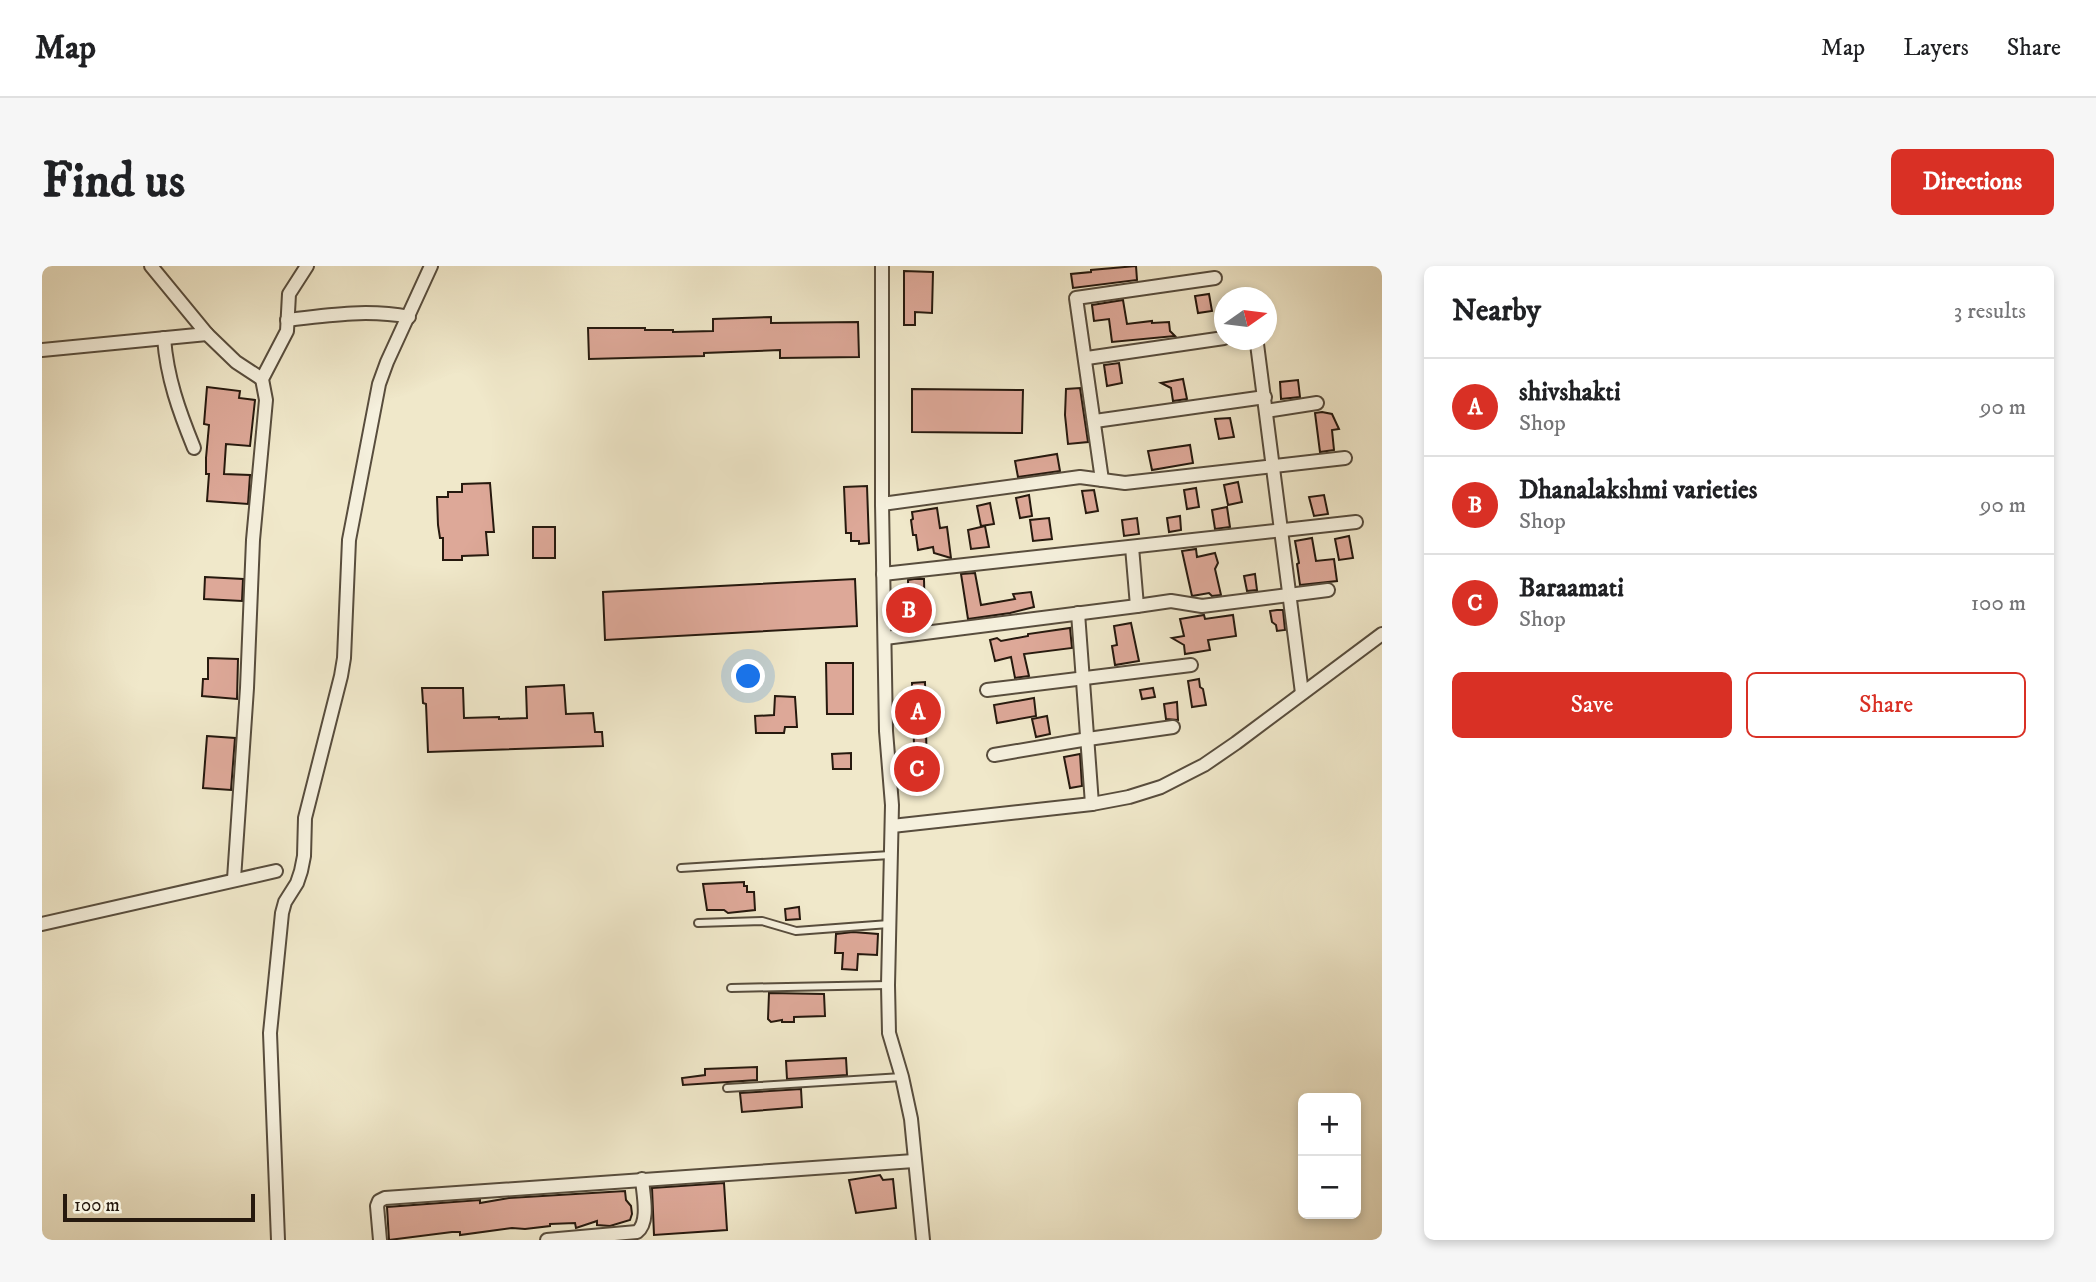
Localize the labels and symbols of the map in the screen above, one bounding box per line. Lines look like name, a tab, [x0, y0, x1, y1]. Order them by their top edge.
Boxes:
north arrow	[1214, 287, 1277, 350]
pin: B	[886, 584, 932, 636]
your location	[731, 659, 765, 693]
pin: A	[895, 686, 941, 738]
pin: C	[894, 743, 940, 795]
scale bar	[63, 1191, 256, 1223]

